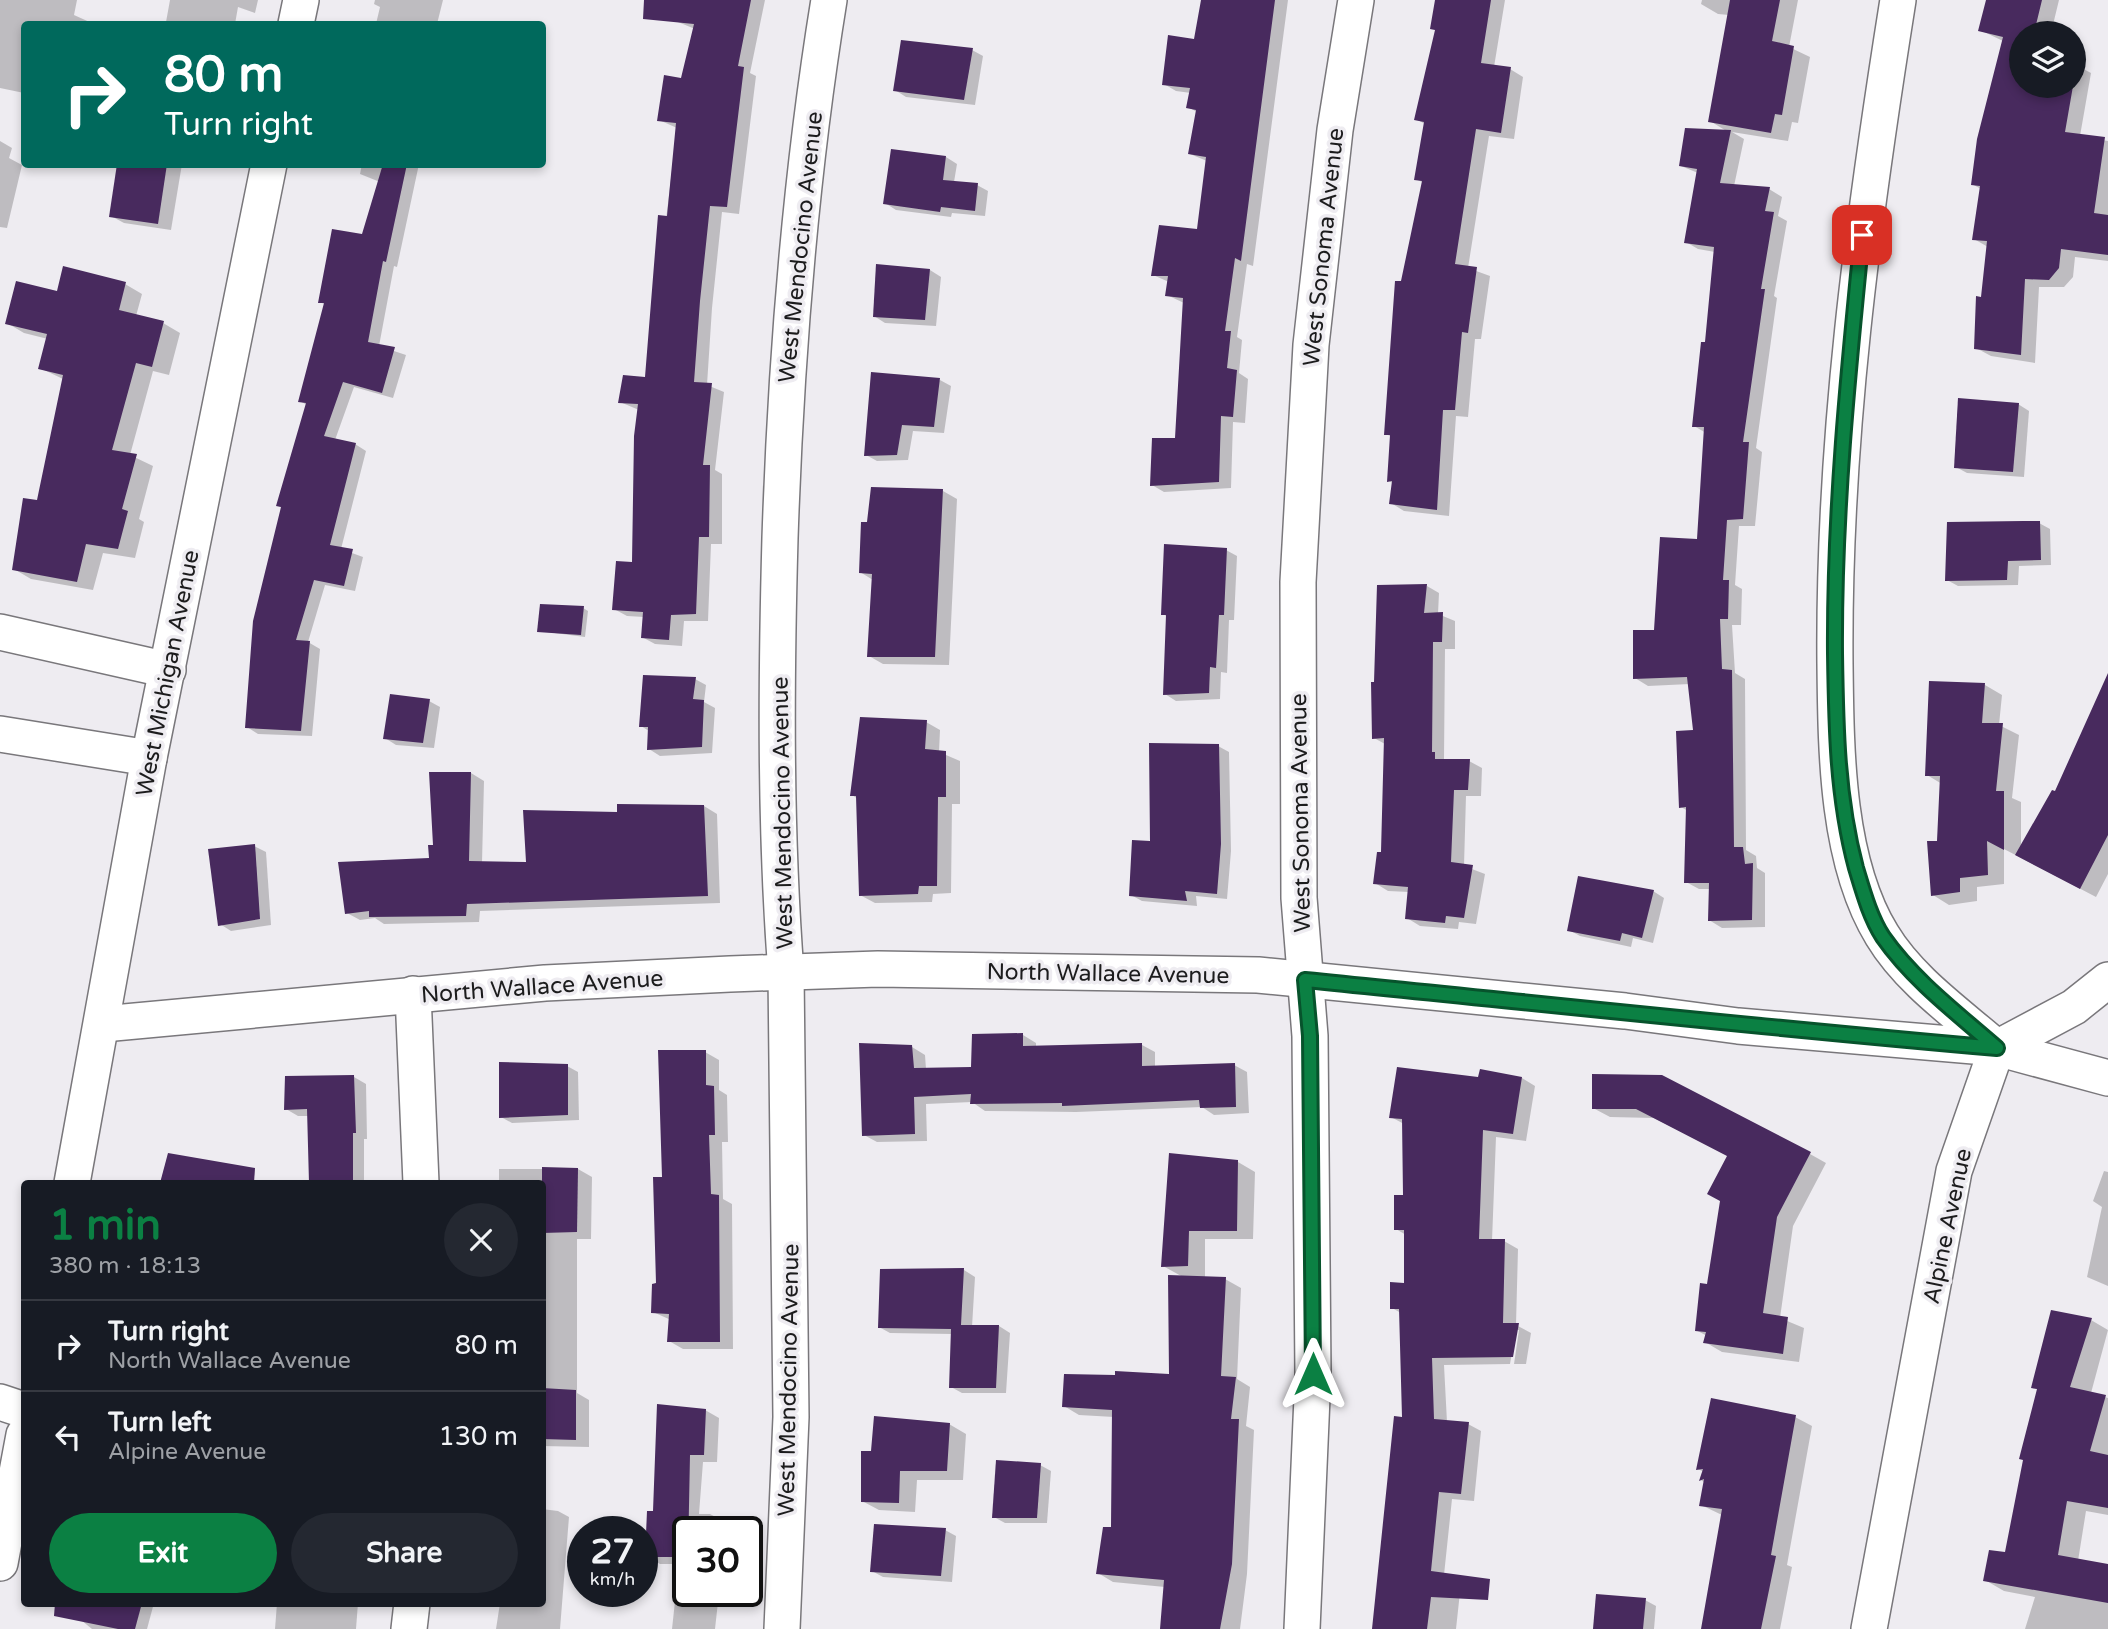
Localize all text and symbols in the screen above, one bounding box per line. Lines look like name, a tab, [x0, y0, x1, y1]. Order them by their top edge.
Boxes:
map controls	[2009, 21, 2086, 98]
button: layers	[2009, 21, 2086, 98]
text: 80 m	[164, 46, 283, 105]
icon: right	[49, 49, 140, 140]
text: Turn right	[164, 106, 313, 144]
street label: West Mendocino Avenue	[773, 110, 829, 384]
street label: West Sonoma Avenue	[1298, 127, 1350, 368]
pin	[1832, 205, 1892, 265]
icon: arrive	[1843, 216, 1881, 254]
street label: West Michigan Avenue	[130, 548, 206, 799]
street label: West Mendocino Avenue	[767, 676, 799, 950]
street label: West Sonoma Avenue	[1285, 693, 1317, 933]
street label: North Wallace Avenue	[986, 958, 1230, 990]
street label: North Wallace Avenue	[420, 965, 664, 1009]
street label: Alpine Avenue	[1918, 1146, 1978, 1307]
text: 1 min	[49, 1200, 161, 1251]
button: close	[444, 1203, 518, 1277]
street label: West Mendocino Avenue	[773, 1243, 805, 1517]
text: 380 m · 18:13	[49, 1252, 201, 1280]
text: Turn right	[108, 1316, 229, 1347]
icon: right	[49, 1327, 87, 1365]
text: 80 m	[455, 1330, 518, 1361]
position arrow	[1276, 1337, 1350, 1411]
text: North Wallace Avenue	[108, 1347, 351, 1375]
text: Turn left	[108, 1407, 211, 1438]
icon: left	[49, 1418, 87, 1456]
text: 130 m	[438, 1421, 518, 1452]
text: Alpine Avenue	[108, 1438, 266, 1466]
button: Exit	[49, 1513, 277, 1593]
button: Share	[291, 1513, 518, 1593]
speed limit sign: 30	[672, 1516, 763, 1607]
text: 27	[591, 1531, 634, 1573]
text: km/h	[590, 1568, 635, 1590]

